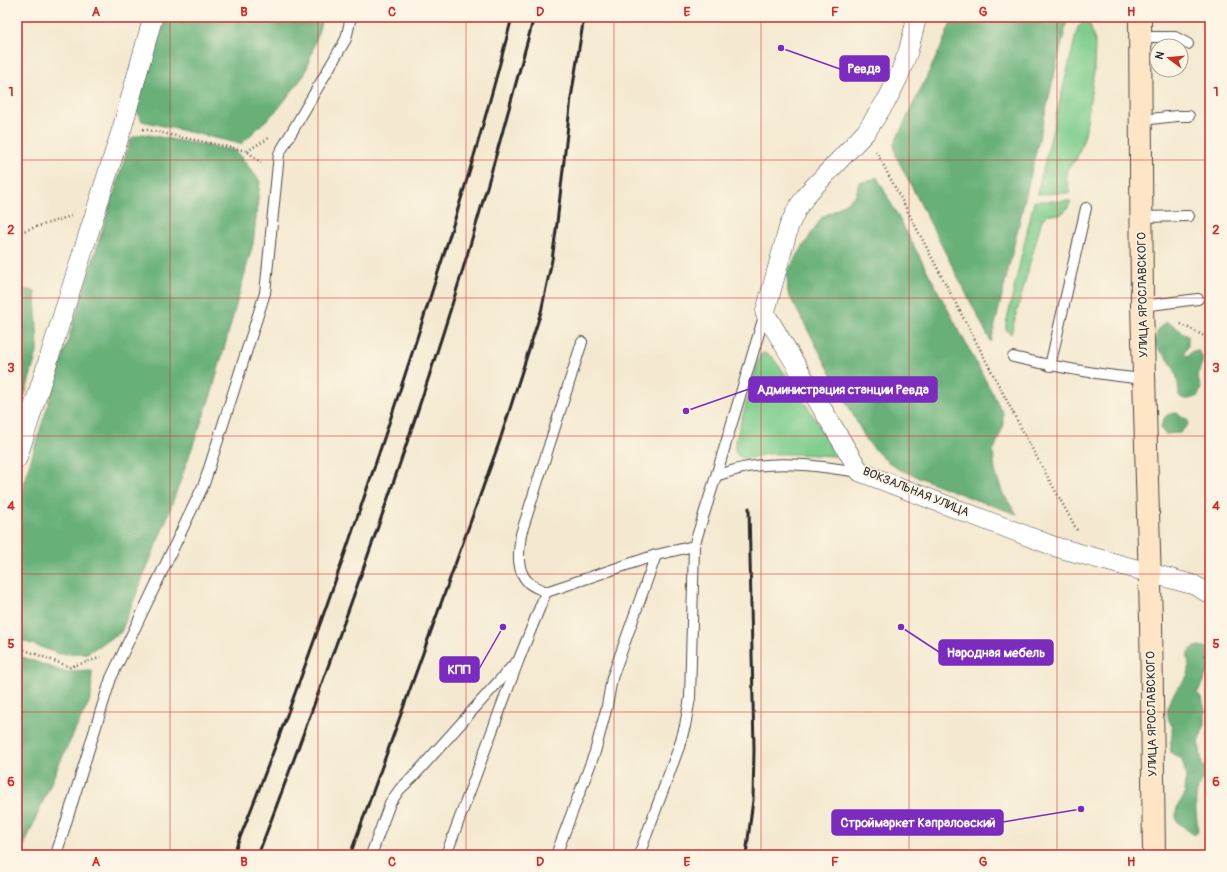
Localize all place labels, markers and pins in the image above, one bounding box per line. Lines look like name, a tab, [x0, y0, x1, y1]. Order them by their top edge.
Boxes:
callout: Ревда	[840, 56, 889, 81]
callout: Администрация станции Ревда	[749, 377, 937, 402]
callout: Народная мебель	[939, 640, 1053, 665]
callout: КПП	[440, 657, 479, 682]
callout: Строймаркет Капраловский	[832, 810, 1003, 835]

